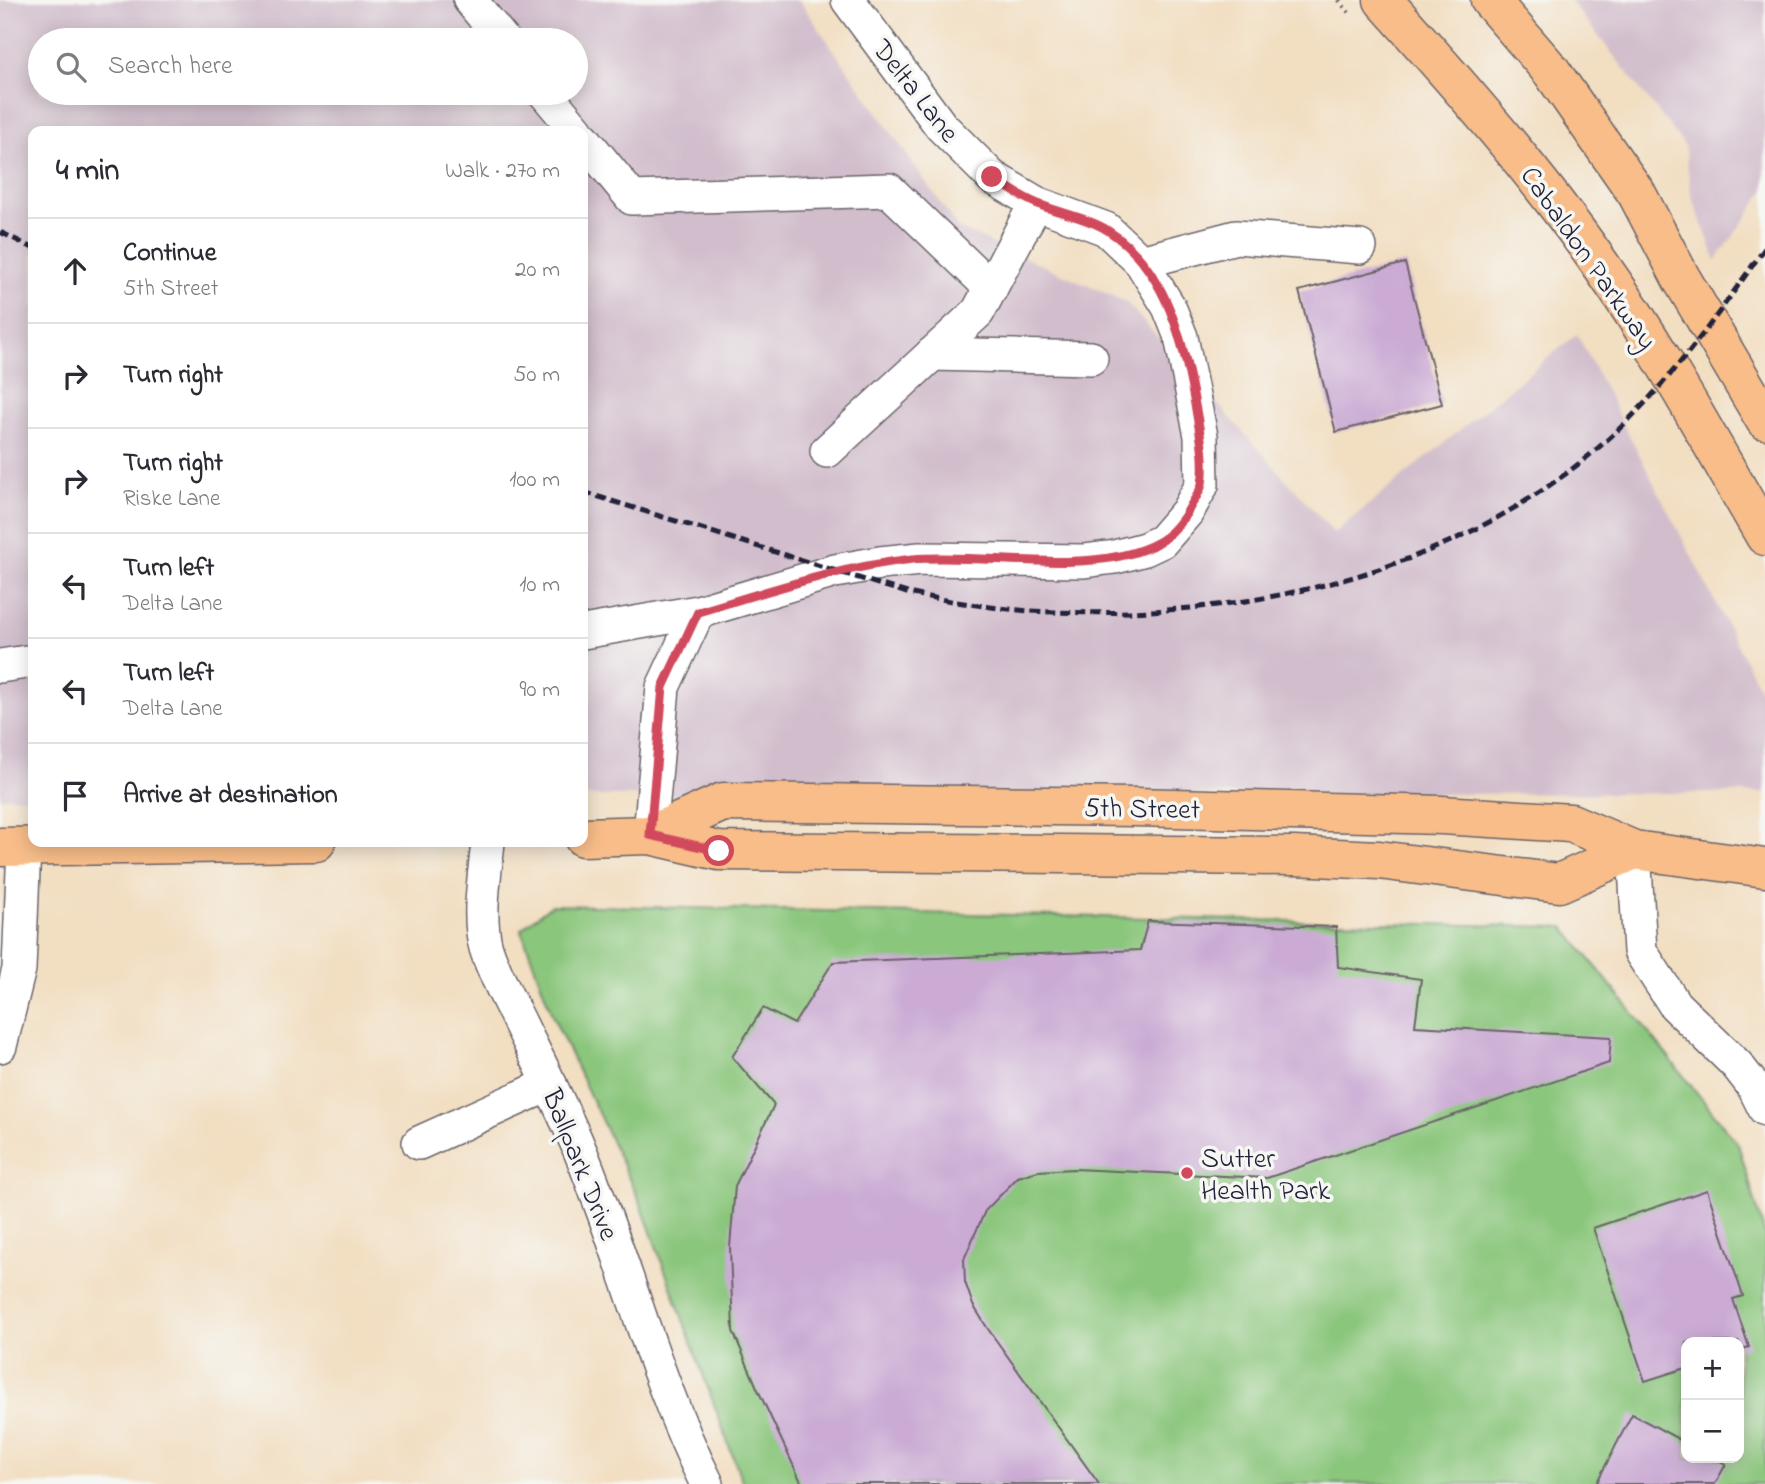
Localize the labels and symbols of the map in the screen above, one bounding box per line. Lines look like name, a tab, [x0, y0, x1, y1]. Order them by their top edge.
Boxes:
street label: Delta Lane	[860, 31, 968, 153]
street label: Cabaldon Parkway	[1508, 159, 1666, 359]
route end	[976, 161, 1007, 192]
street label: 5th Street	[1083, 789, 1200, 832]
route start	[703, 835, 734, 866]
street label: Ballpark Drive	[529, 1082, 628, 1248]
place label: Sutter Health Park	[1201, 1140, 1331, 1213]
marker: Sutter Health Park	[1179, 1165, 1195, 1181]

